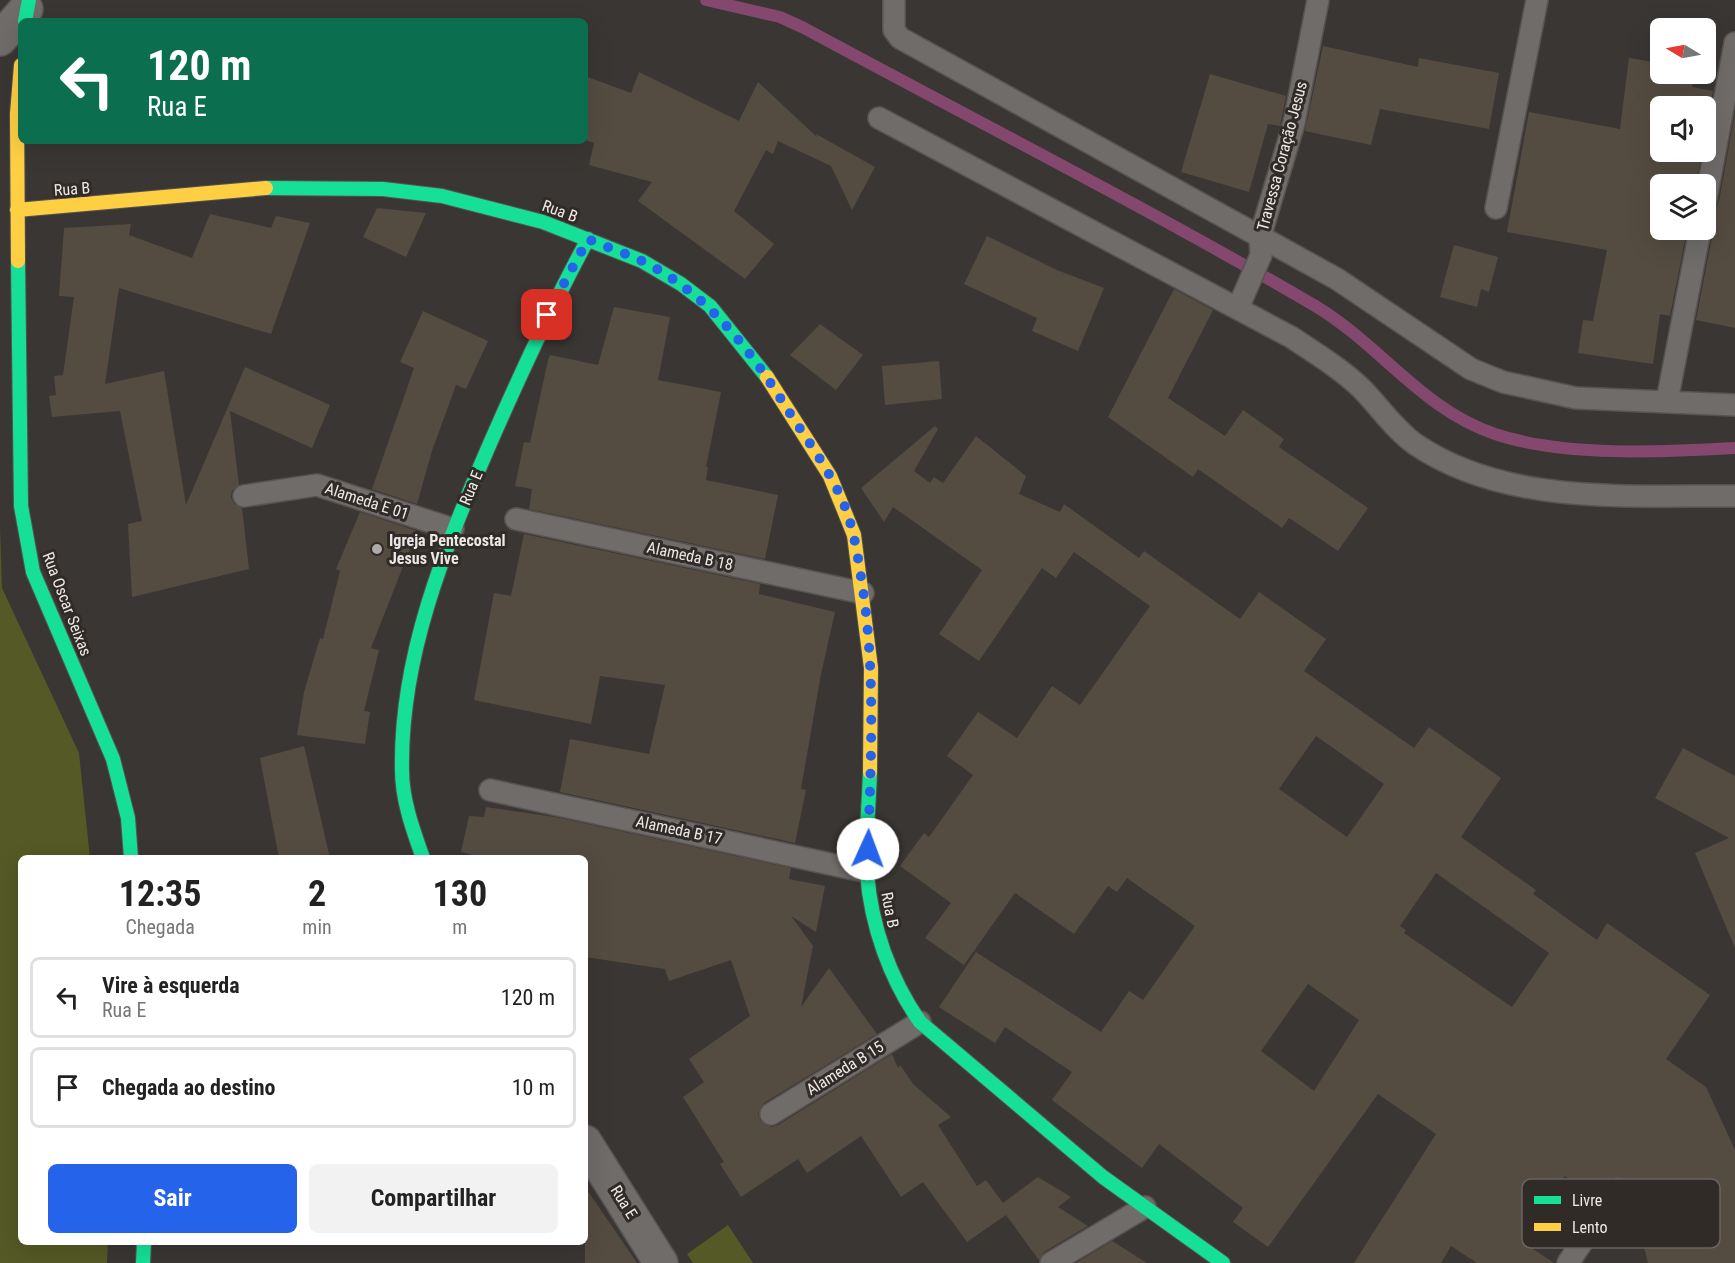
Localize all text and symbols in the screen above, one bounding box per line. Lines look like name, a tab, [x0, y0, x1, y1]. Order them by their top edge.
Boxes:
north arrow	[1650, 18, 1716, 84]
map controls	[1650, 18, 1716, 240]
text: 120 m	[147, 41, 252, 90]
icon: left	[48, 42, 126, 120]
street label: Travessa Coração Jesus	[1253, 79, 1311, 233]
text: Rua E	[147, 91, 207, 123]
button: sound	[1650, 96, 1716, 162]
button: layers	[1650, 174, 1716, 240]
street label: Rua B	[53, 178, 91, 200]
street label: Rua B	[540, 196, 580, 226]
pin	[521, 289, 572, 340]
icon: arrive	[530, 298, 563, 331]
street label: Rua E	[455, 468, 487, 508]
street label: Alameda E 01	[323, 479, 411, 523]
place label: Igreja Pentecostal Jesus Vive	[389, 531, 505, 568]
street label: Alameda B 18	[645, 538, 735, 574]
marker: Igreja Pentecostal Jesus Vive	[370, 542, 384, 556]
street label: Rua Oscar Seixas	[39, 549, 95, 659]
street label: Alameda B 17	[634, 812, 724, 848]
position arrow	[836, 817, 900, 881]
text: 12:35	[119, 873, 201, 915]
text: 2	[308, 873, 326, 915]
text: 130	[433, 873, 487, 915]
street label: Rua B	[877, 890, 903, 930]
text: Chegada	[126, 915, 195, 939]
text: min	[302, 915, 332, 939]
text: m	[452, 915, 467, 939]
text: Vire à esquerda	[102, 973, 240, 998]
icon: left	[51, 981, 84, 1014]
text: 120 m	[501, 985, 555, 1010]
text: Rua E	[102, 998, 146, 1022]
street label: Alameda B 15	[803, 1037, 887, 1099]
icon: arrive	[51, 1071, 84, 1104]
text: Chegada ao destino	[102, 1075, 276, 1100]
text: 10 m	[512, 1075, 555, 1100]
button: Sair	[48, 1164, 297, 1233]
button: Compartilhar	[309, 1164, 558, 1233]
legend	[1522, 1179, 1720, 1248]
street label: Rua E	[607, 1182, 641, 1222]
text: Livre	[1572, 1191, 1602, 1210]
text: Lento	[1572, 1218, 1607, 1237]

